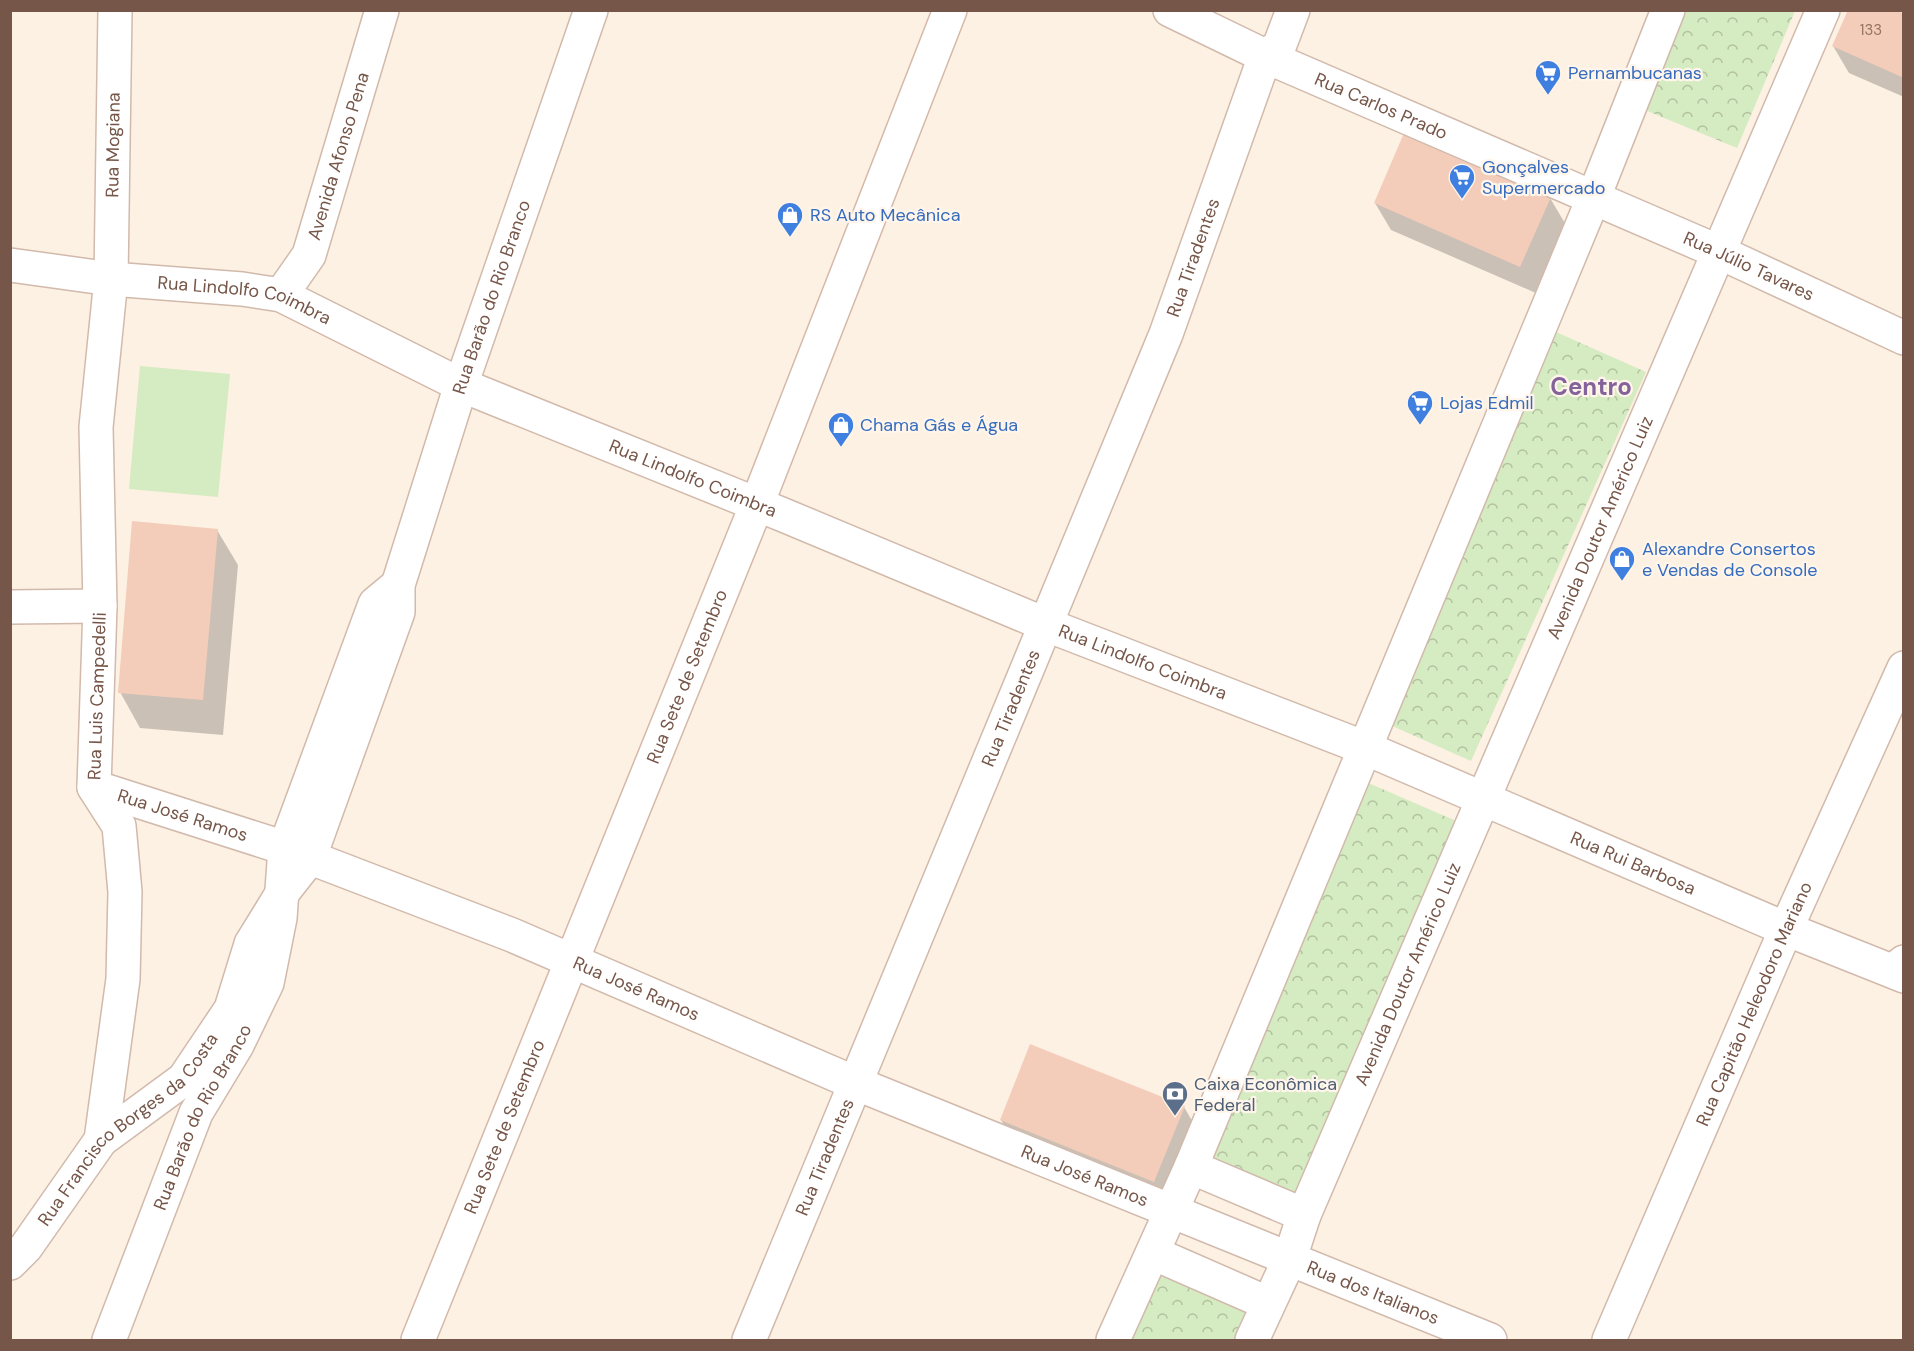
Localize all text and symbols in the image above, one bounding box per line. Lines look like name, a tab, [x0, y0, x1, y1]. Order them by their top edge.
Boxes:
house number: 133	[1860, 20, 1882, 40]
supermarket icon: Pernambucanas	[1533, 58, 1563, 96]
place label: Pernambucanas	[1568, 61, 1702, 85]
street label: Rua Carlos Prado	[1311, 67, 1451, 145]
street label: Avenida Afonso Pena	[302, 69, 375, 243]
street label: Rua Mogiana	[100, 92, 126, 198]
place label: Gonçalves Supermercado	[1482, 155, 1606, 200]
supermarket icon: Gonçalves Supermercado	[1447, 162, 1477, 200]
street label: Rua Tiradentes	[1161, 195, 1225, 320]
street label: Rua Barão do Rio Branco	[447, 197, 536, 397]
shop icon: RS Auto Mecânica	[775, 200, 805, 238]
place label: RS Auto Mecânica	[810, 203, 960, 227]
street label: Rua Júlio Tavares	[1680, 226, 1818, 307]
street label: Rua Lindolfo Coimbra	[157, 271, 335, 330]
district label: Centro	[1550, 371, 1632, 402]
supermarket icon: Lojas Edmil	[1405, 388, 1435, 426]
place label: Lojas Edmil	[1440, 391, 1534, 415]
shop icon: Chama Gás e Água	[826, 410, 856, 448]
street label: Avenida Doutor Américo Luiz	[1541, 412, 1659, 643]
place label: Chama Gás e Água	[860, 413, 1018, 437]
street label: Rua Lindolfo Coimbra	[605, 434, 780, 523]
place label: Alexandre Consertos e Vendas de Console	[1642, 537, 1818, 582]
shop icon: Alexandre Consertos e Vendas de Console	[1607, 544, 1637, 582]
street label: Rua Sete de Setembro	[641, 586, 733, 767]
street label: Rua Luis Campedelli	[82, 612, 112, 780]
street label: Rua Lindolfo Coimbra	[1055, 619, 1230, 705]
street label: Rua Tiradentes	[976, 646, 1046, 770]
street label: Rua José Ramos	[114, 783, 251, 847]
street label: Rua Rui Barbosa	[1567, 826, 1699, 901]
street label: Avenida Doutor Américo Luiz	[1349, 859, 1466, 1089]
street label: Rua Capitão Heleodoro Mariano	[1690, 878, 1818, 1130]
street label: Rua José Ramos	[569, 951, 703, 1026]
street label: Rua Barão do Rio Branco	[148, 1020, 257, 1214]
street label: Rua Francisco Borges da Costa	[32, 1028, 223, 1231]
street label: Rua Sete de Setembro	[458, 1036, 550, 1218]
place label: Caixa Econômica Federal	[1194, 1072, 1337, 1117]
bank icon: Caixa Econômica Federal	[1160, 1079, 1190, 1117]
street label: Rua Tiradentes	[790, 1095, 860, 1219]
street label: Rua José Ramos	[1017, 1139, 1152, 1213]
street label: Rua dos Italianos	[1303, 1255, 1443, 1330]

